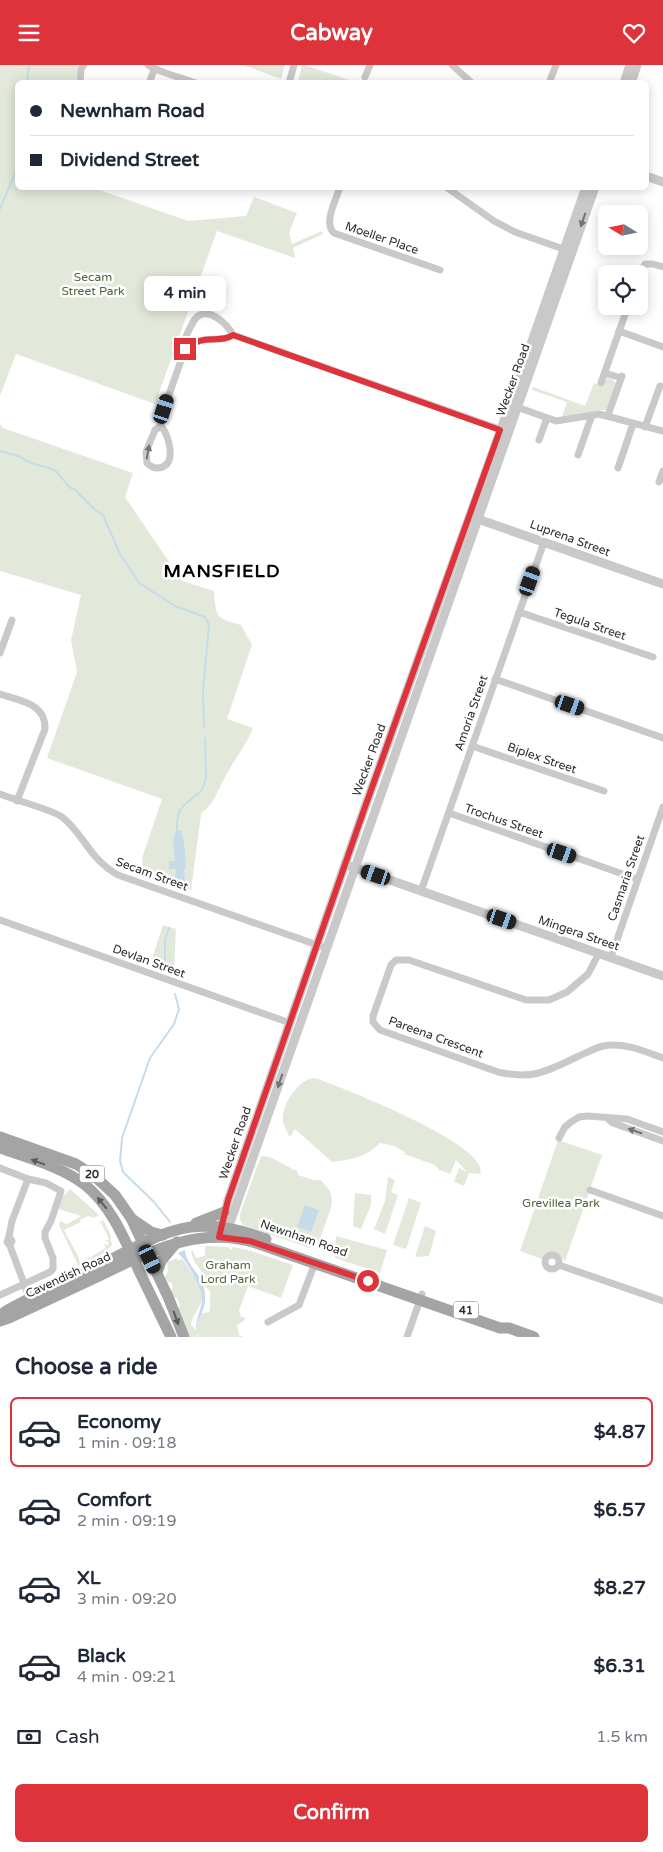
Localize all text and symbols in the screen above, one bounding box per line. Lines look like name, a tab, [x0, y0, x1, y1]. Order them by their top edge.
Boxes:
icon: menu	[15, 19, 43, 47]
icon: heart	[620, 19, 648, 47]
text: Cabway	[290, 20, 373, 46]
text: Newnham Road	[60, 100, 205, 122]
text: Dividend Street	[60, 149, 199, 171]
north arrow	[598, 205, 648, 255]
map controls	[598, 205, 648, 315]
one-way arrow	[579, 213, 587, 228]
street label: Moeller Place	[343, 219, 421, 257]
button: locate	[598, 265, 648, 315]
park label: Secam Street Park	[61, 270, 125, 298]
callout: 4 min	[144, 277, 226, 311]
text: 4 min	[164, 283, 206, 303]
route end	[174, 338, 196, 360]
street label: Wecker Road	[493, 342, 533, 418]
car	[152, 392, 175, 426]
one-way arrow	[144, 444, 152, 460]
street label: Luprena Street	[528, 517, 612, 559]
district label: MANSFIELD	[164, 560, 280, 582]
car	[517, 564, 542, 598]
street label: Tegula Street	[552, 605, 628, 643]
street label: Amoria Street	[452, 673, 491, 753]
car	[553, 693, 586, 717]
street label: Wecker Road	[349, 722, 389, 798]
street label: Biplex Street	[505, 740, 579, 777]
street label: Trochus Street	[463, 801, 546, 841]
street label: Casmaria Street	[605, 833, 647, 923]
car	[545, 841, 578, 865]
street label: Secam Street	[114, 854, 190, 894]
car	[359, 863, 392, 887]
car	[485, 907, 518, 931]
street label: Mingera Street	[537, 913, 622, 954]
street label: Devlan Street	[111, 941, 188, 981]
street label: Pareena Crescent	[387, 1013, 486, 1061]
one-way arrow	[276, 1074, 284, 1089]
street label: Wecker Road	[216, 1105, 254, 1181]
one-way arrow	[627, 1127, 642, 1135]
one-way arrow	[31, 1158, 46, 1165]
road number: 20	[80, 1165, 104, 1183]
park label: Grevillea Park	[522, 1196, 600, 1210]
one-way arrow	[97, 1197, 108, 1210]
street label: Newnham Road	[259, 1217, 349, 1259]
car	[136, 1242, 163, 1276]
street label: Cavendish Road	[23, 1249, 113, 1301]
park label: Graham Lord Park	[201, 1258, 256, 1286]
route start	[357, 1270, 379, 1292]
road number: 41	[454, 1301, 478, 1319]
one-way arrow	[172, 1311, 180, 1326]
text: Choose a ride	[15, 1354, 158, 1380]
icon: car	[17, 1410, 62, 1455]
text: Economy	[77, 1411, 161, 1433]
text: $4.87	[594, 1421, 646, 1443]
text: 1 min · 09:18	[77, 1433, 176, 1453]
icon: car	[17, 1488, 62, 1533]
text: Comfort	[77, 1489, 151, 1511]
text: $6.57	[594, 1499, 646, 1521]
text: 2 min · 09:19	[77, 1511, 176, 1531]
icon: car	[17, 1566, 62, 1611]
text: XL	[77, 1567, 101, 1589]
text: $8.27	[594, 1577, 646, 1599]
text: 3 min · 09:20	[77, 1589, 176, 1609]
icon: car	[17, 1644, 62, 1689]
text: Black	[77, 1645, 126, 1667]
text: $6.31	[594, 1655, 646, 1677]
text: 4 min · 09:21	[77, 1667, 176, 1687]
icon: cash	[15, 1723, 43, 1751]
text: Cash	[55, 1726, 100, 1748]
text: 1.5 km	[596, 1727, 648, 1747]
button: Confirm	[15, 1784, 648, 1842]

